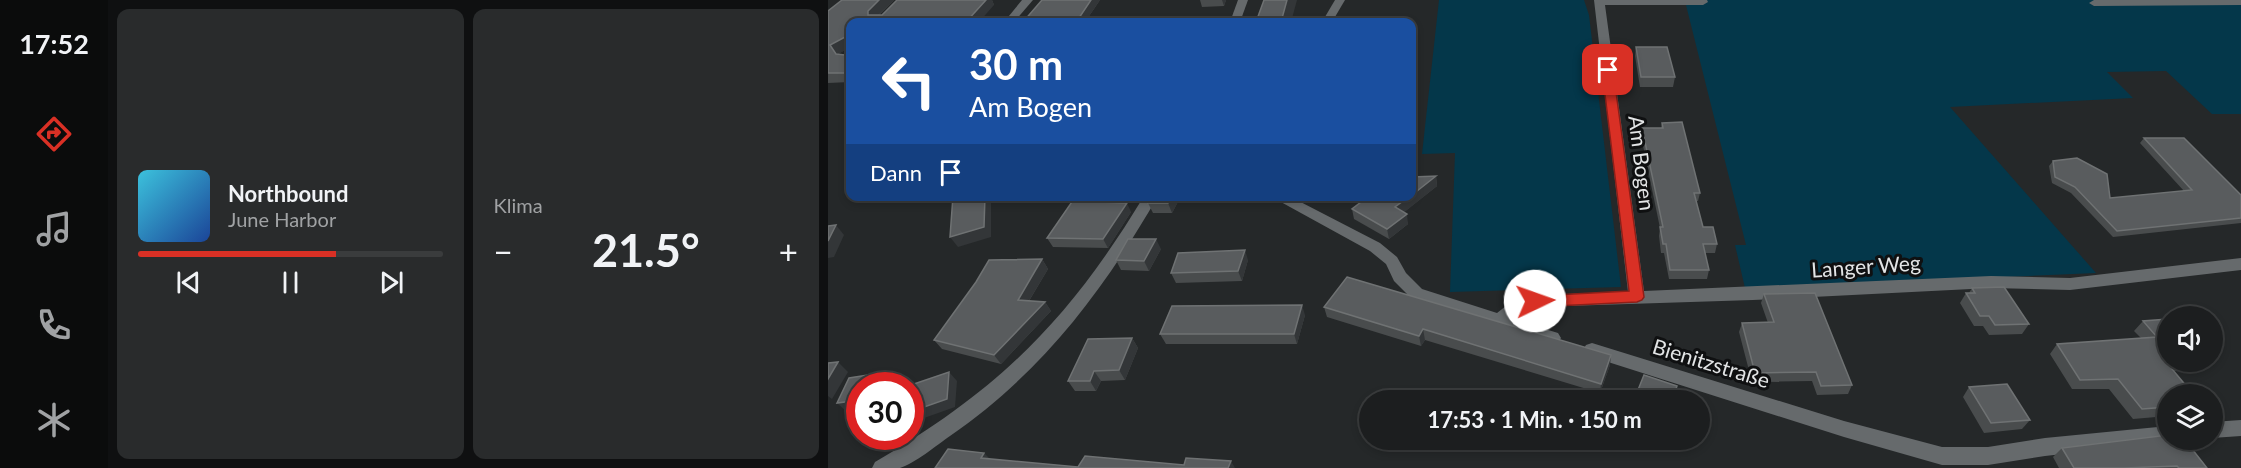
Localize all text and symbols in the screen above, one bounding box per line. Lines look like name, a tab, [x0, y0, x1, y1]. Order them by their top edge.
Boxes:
text: 17:52	[19, 27, 89, 60]
text: 30 m	[969, 39, 1063, 89]
icon: left	[870, 42, 948, 120]
pin	[1582, 44, 1633, 95]
icon: arrive	[1591, 53, 1624, 86]
text: Am Bogen	[969, 90, 1092, 123]
icon: directions	[33, 113, 75, 155]
street label: Am Bogen	[1624, 114, 1661, 212]
icon: arrive	[934, 156, 967, 189]
text: Dann	[870, 159, 922, 186]
text: Northbound	[228, 180, 348, 207]
text: Klima	[494, 193, 543, 217]
text: June Harbor	[228, 207, 336, 231]
icon: music	[33, 208, 75, 250]
text: 21.5°	[592, 223, 700, 277]
text: −	[494, 231, 513, 271]
text: +	[779, 231, 798, 271]
street label: Langer Weg	[1810, 249, 1922, 282]
icon: previous	[172, 266, 205, 299]
icon: pause	[274, 266, 307, 299]
icon: next	[375, 266, 408, 299]
position arrow	[1503, 269, 1567, 333]
icon: phone	[33, 304, 75, 346]
map controls	[2157, 306, 2223, 450]
button: sound	[2157, 306, 2223, 372]
street label: Bienitzstraße	[1650, 333, 1773, 392]
speed limit sign: 30	[846, 372, 924, 450]
button: layers	[2157, 384, 2223, 450]
icon: climate	[33, 399, 75, 441]
text: 17:53 · 1 Min. · 150 m	[1427, 406, 1642, 433]

